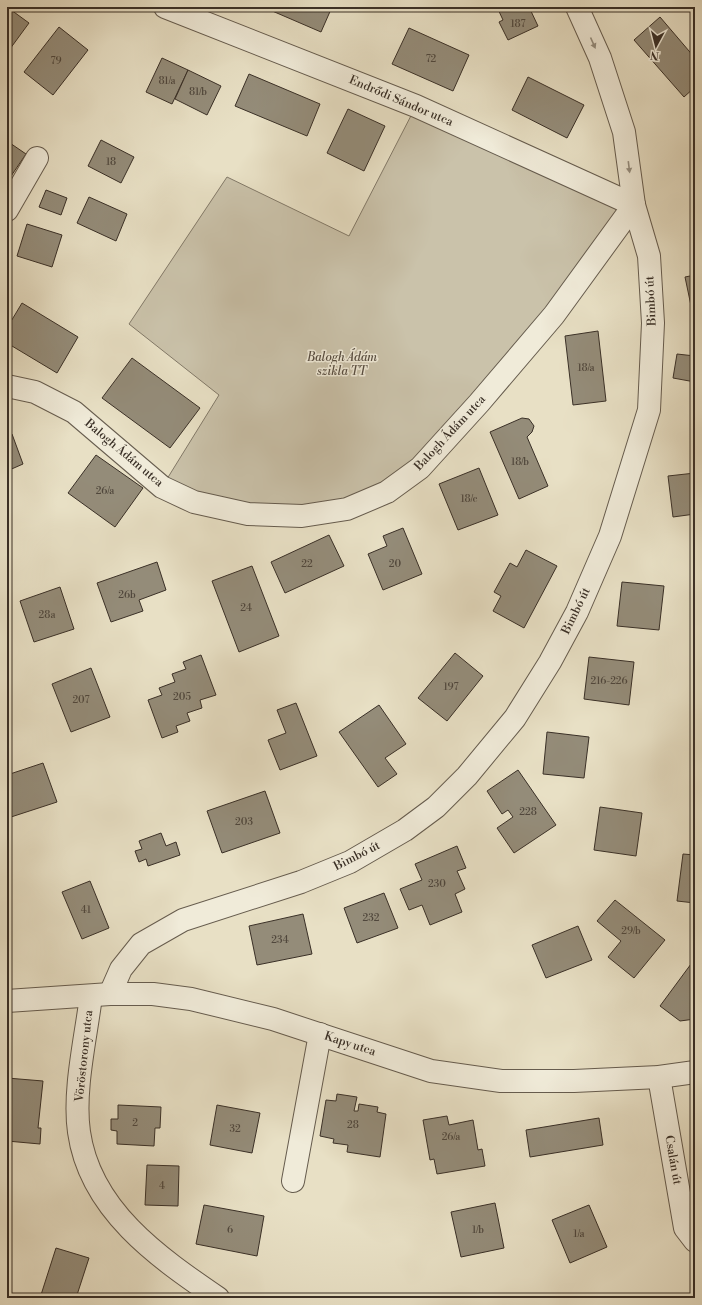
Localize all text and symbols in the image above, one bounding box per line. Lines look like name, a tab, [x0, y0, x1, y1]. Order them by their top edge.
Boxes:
house number: 187	[510, 18, 526, 30]
north arrow	[636, 26, 676, 66]
one-way arrow	[590, 37, 596, 48]
text: N	[649, 47, 660, 62]
house number: 72	[426, 53, 437, 65]
house number: 79	[51, 55, 61, 67]
street label: Endrődi Sándor utca	[347, 72, 456, 130]
house number: 81/a	[158, 75, 177, 87]
house number: 81/b	[189, 86, 207, 98]
house number: 18	[106, 156, 116, 168]
one-way arrow	[626, 161, 632, 173]
street label: Bimbó út	[642, 275, 660, 327]
park label: Balogh Ádám szikla TT	[306, 348, 377, 379]
house number: 18/a	[577, 362, 596, 374]
street label: Balogh Ádám utca	[409, 390, 489, 475]
street label: Balogh Ádám utca	[81, 414, 168, 491]
house number: 18/b	[511, 456, 529, 468]
house number: 26/a	[96, 485, 115, 497]
house number: 18/c	[460, 493, 478, 505]
house number: 22	[301, 558, 313, 570]
house number: 20	[389, 558, 402, 570]
street label: Bimbó út	[558, 585, 594, 638]
house number: 26b	[118, 589, 136, 601]
house number: 24	[240, 602, 252, 614]
house number: 28a	[39, 609, 56, 621]
house number: 216-226	[590, 675, 628, 687]
house number: 197	[443, 681, 459, 693]
house number: 205	[173, 691, 191, 703]
house number: 207	[72, 694, 90, 706]
house number: 228	[519, 806, 537, 818]
house number: 203	[235, 816, 253, 828]
street label: Bimbó út	[330, 838, 383, 875]
house number: 230	[428, 878, 446, 890]
house number: 41	[81, 904, 92, 916]
house number: 232	[363, 912, 380, 924]
house number: 29/b	[621, 925, 641, 937]
house number: 234	[271, 934, 289, 946]
street label: Vöröstorony utca	[72, 1008, 96, 1104]
street label: Kapy utca	[322, 1029, 379, 1060]
house number: 2	[132, 1117, 138, 1129]
house number: 28	[347, 1119, 359, 1131]
house number: 32	[229, 1123, 241, 1135]
house number: 26/a	[442, 1131, 461, 1143]
street label: Csalán út	[661, 1134, 685, 1187]
house number: 4	[159, 1180, 165, 1192]
house number: 6	[227, 1224, 233, 1236]
house number: 1/b	[472, 1224, 484, 1236]
house number: 1/a	[573, 1228, 586, 1240]

